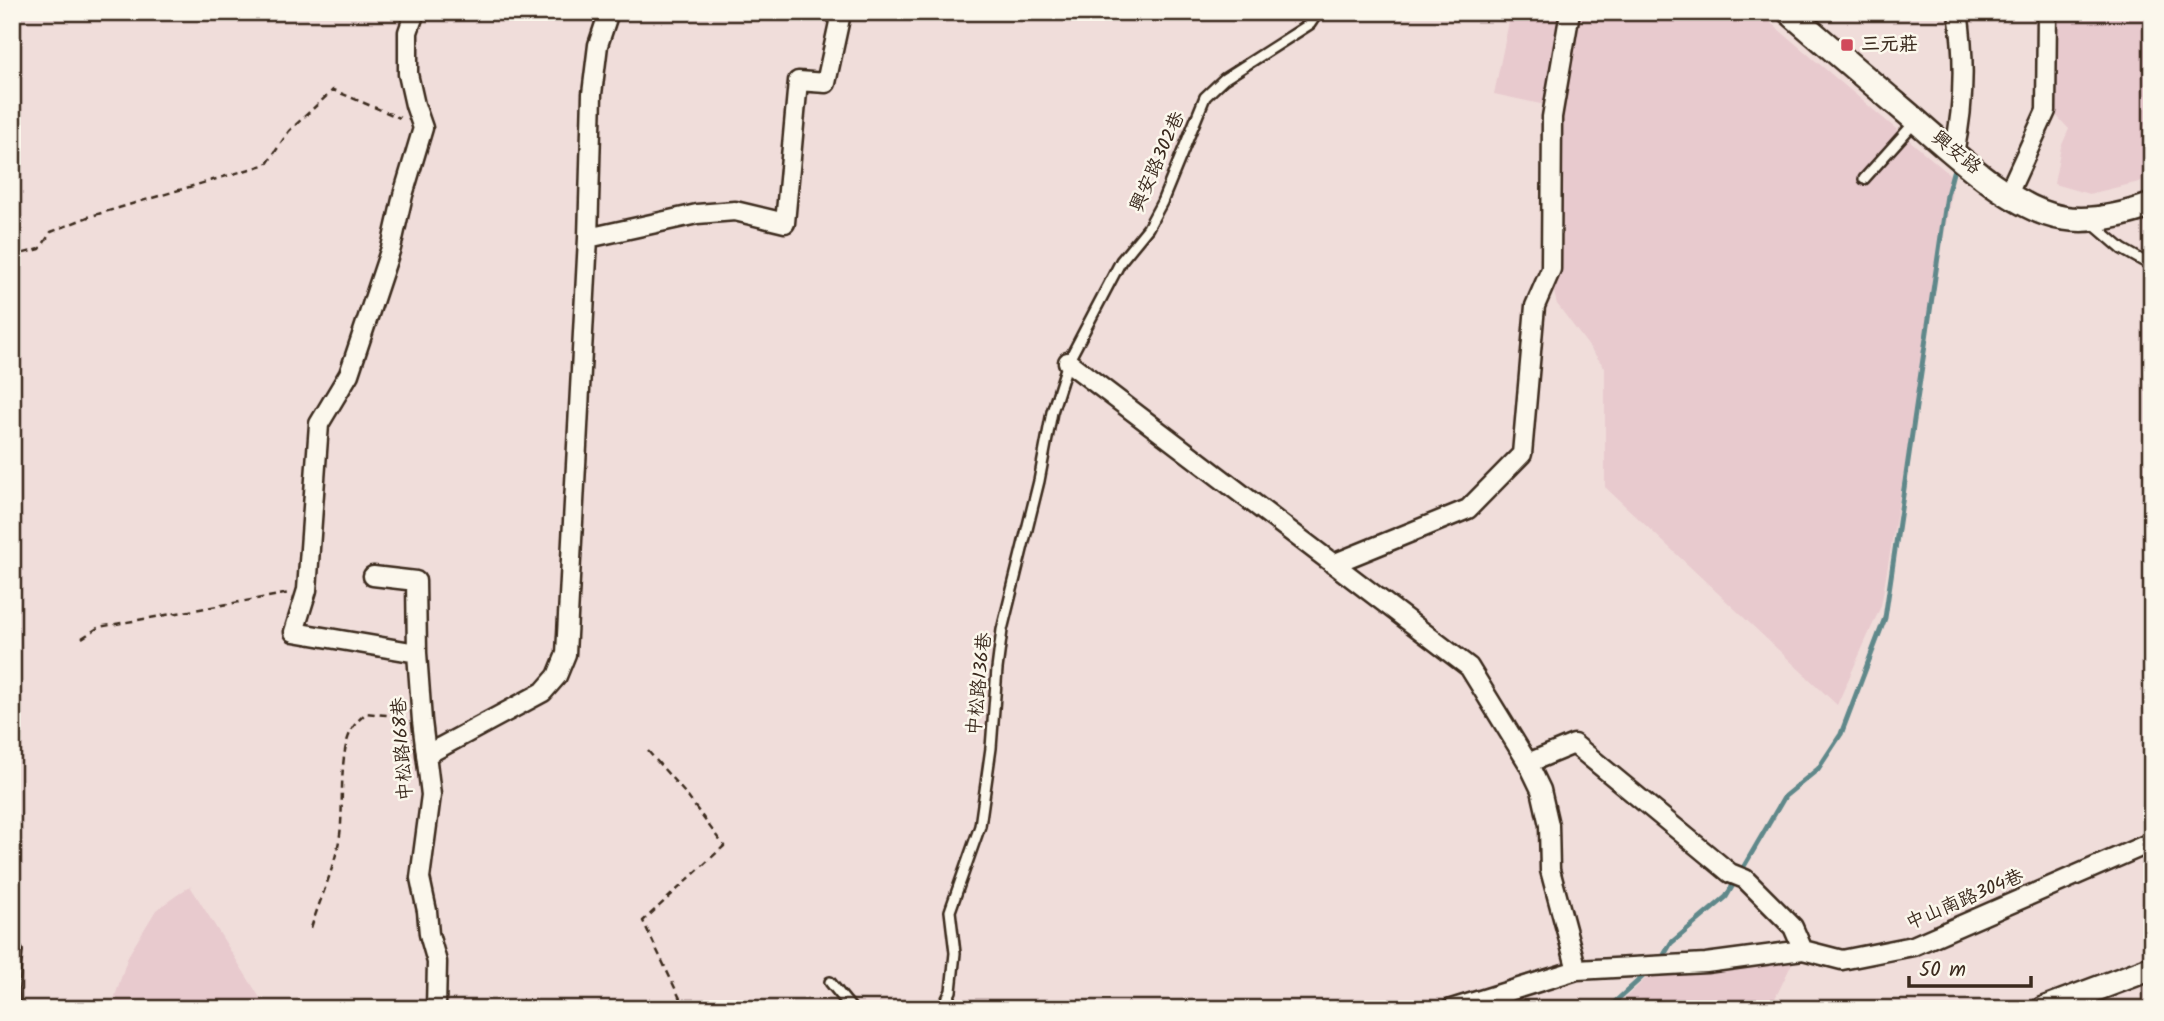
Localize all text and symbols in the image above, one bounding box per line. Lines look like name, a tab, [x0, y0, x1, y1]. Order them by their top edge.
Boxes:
place label: 三元莊	[1861, 30, 1918, 60]
marker: 三元莊	[1839, 37, 1855, 53]
street label: 興安路302巷	[1122, 107, 1194, 217]
street label: 興安路	[1924, 123, 1988, 183]
street label: 中松路136巷	[960, 631, 1000, 737]
street label: 中松路168巷	[384, 696, 422, 802]
street label: 中山南路304巷	[1901, 862, 2029, 938]
scale bar	[1909, 944, 2031, 988]
text: 50 m	[1919, 954, 1966, 987]

